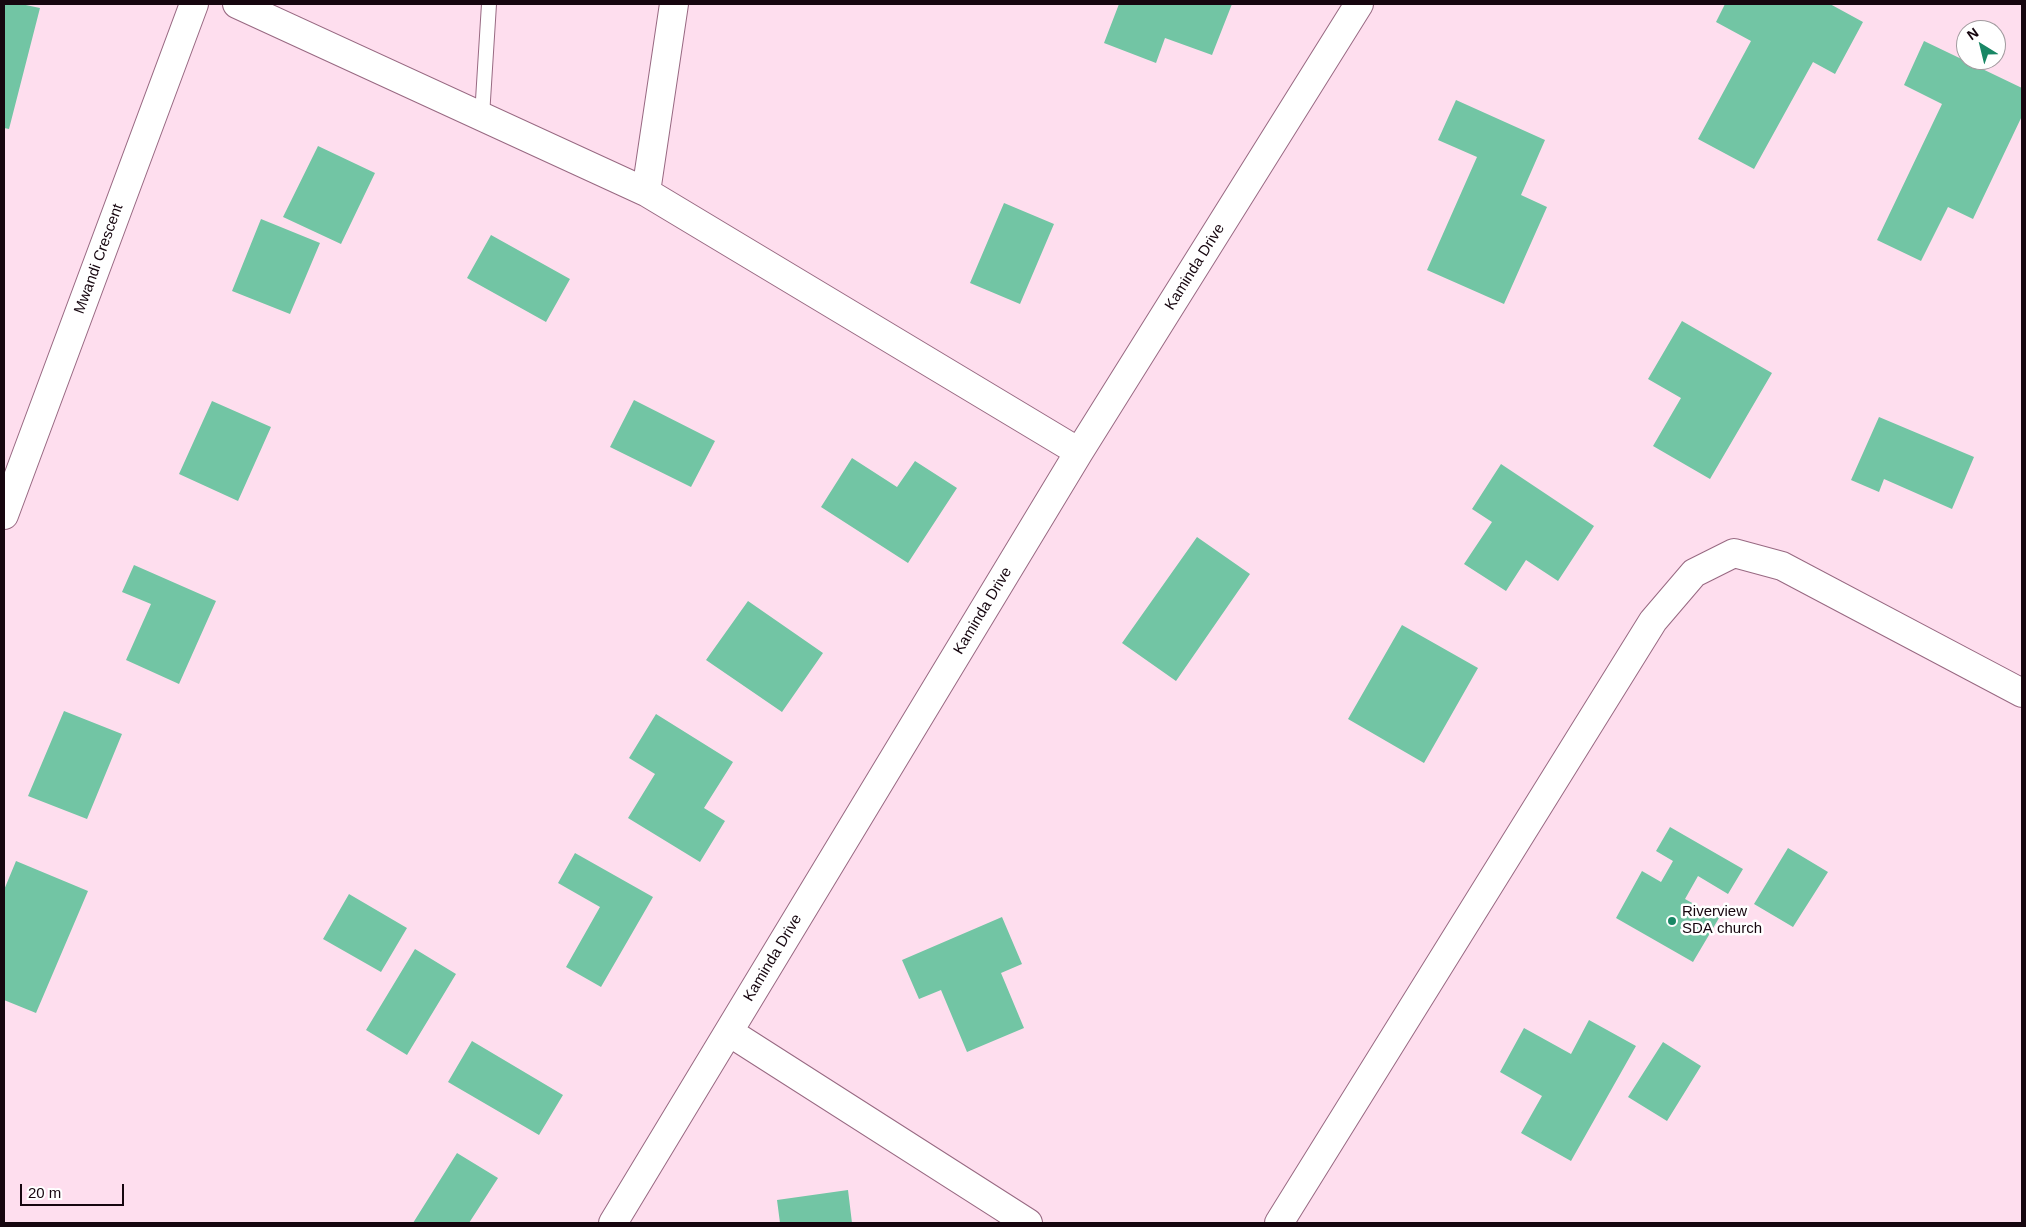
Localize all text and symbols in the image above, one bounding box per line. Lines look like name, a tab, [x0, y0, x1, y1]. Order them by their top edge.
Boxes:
north arrow	[1956, 20, 2006, 70]
text: N	[1964, 24, 1982, 43]
street label: Mwandi Crescent	[71, 201, 127, 317]
street label: Kaminda Drive	[1161, 221, 1229, 313]
street label: Kaminda Drive	[950, 564, 1016, 658]
place label: Riverview SDA church	[1682, 903, 1762, 938]
street label: Kaminda Drive	[740, 911, 806, 1005]
marker: Riverview SDA church	[1666, 915, 1678, 927]
scale bar	[22, 1174, 126, 1206]
text: 20 m	[28, 1184, 61, 1201]

